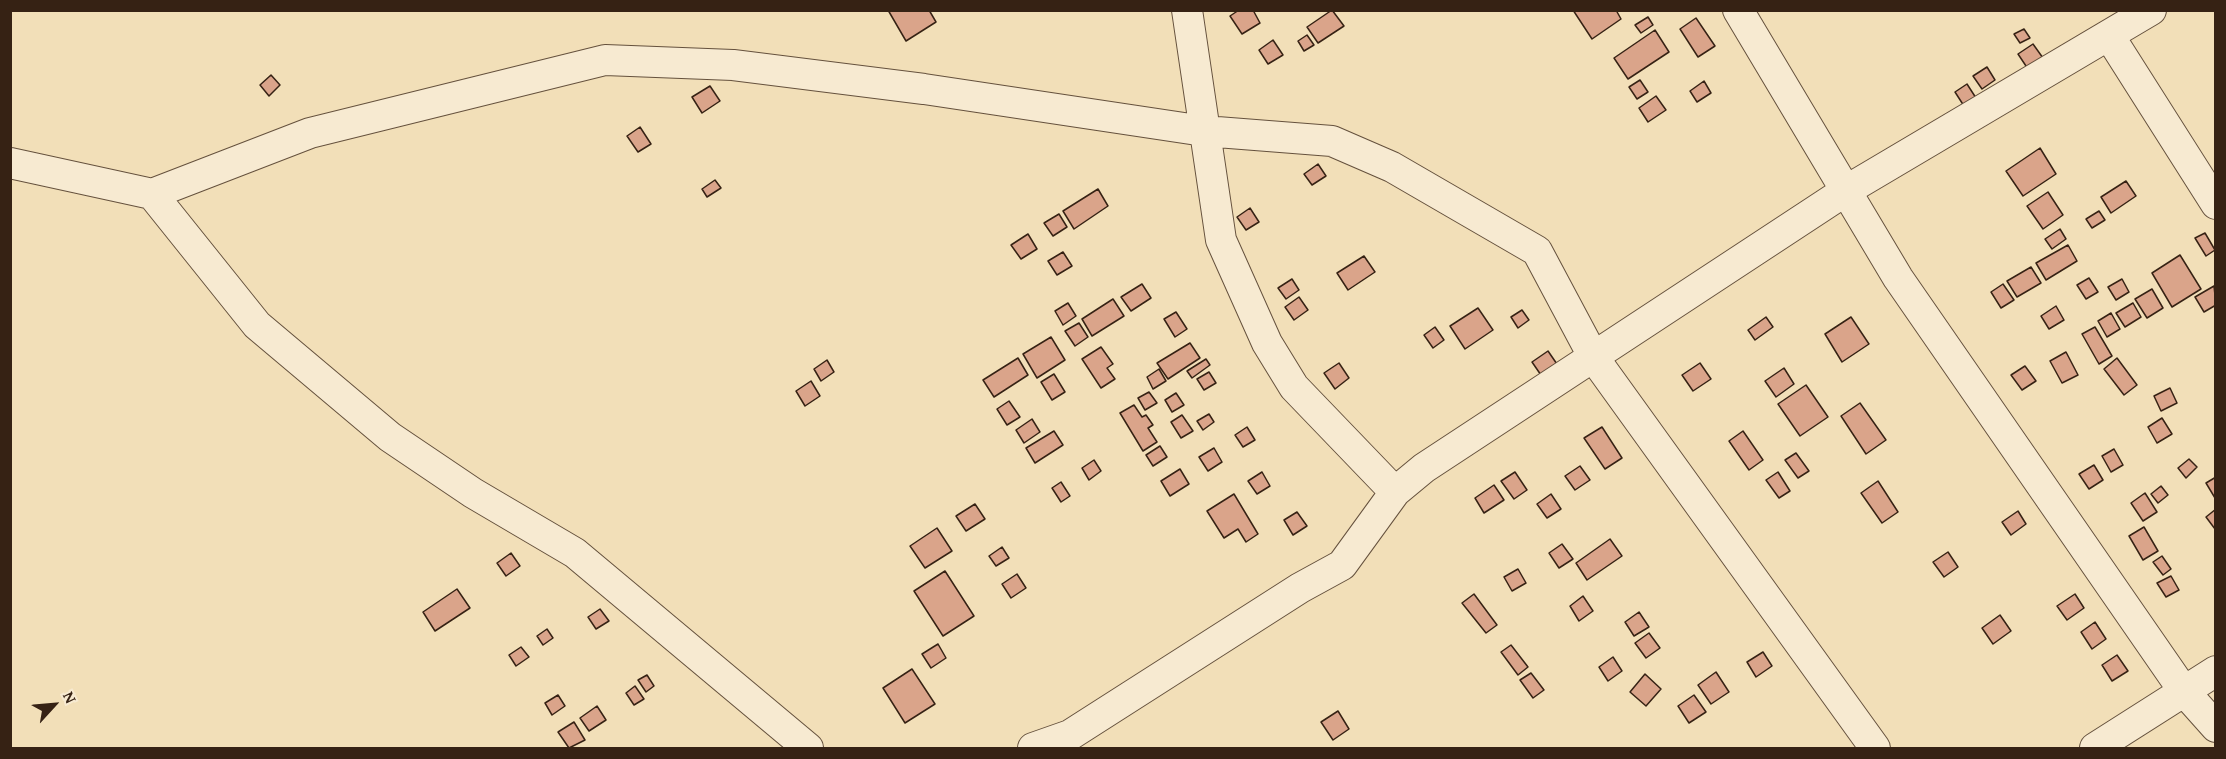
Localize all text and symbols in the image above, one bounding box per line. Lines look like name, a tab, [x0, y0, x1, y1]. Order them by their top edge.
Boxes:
north arrow	[24, 675, 84, 735]
text: N	[57, 687, 83, 707]

